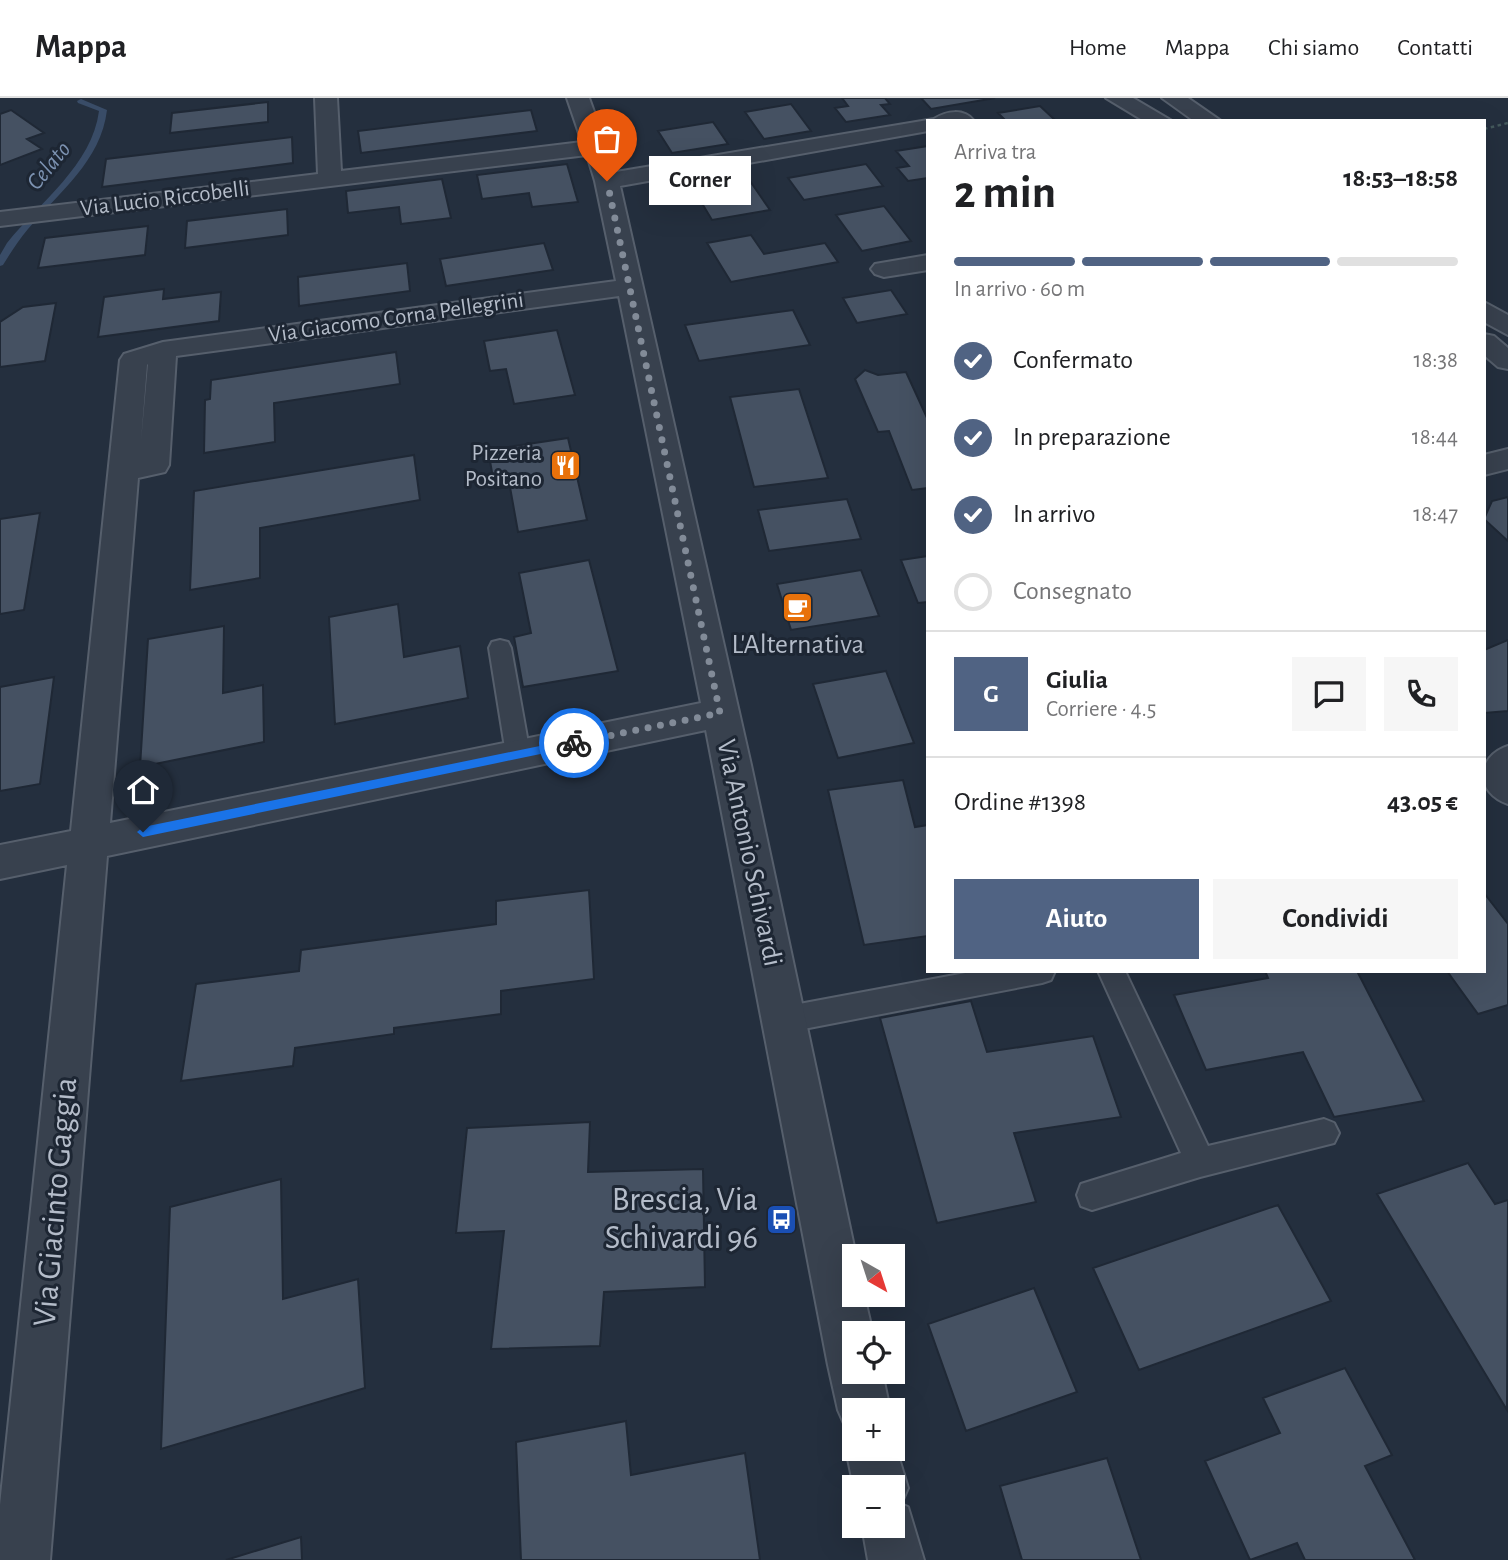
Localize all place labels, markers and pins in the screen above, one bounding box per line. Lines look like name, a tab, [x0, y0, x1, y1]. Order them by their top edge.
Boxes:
pin	[577, 109, 637, 181]
callout: Corner	[649, 156, 750, 206]
place label: Pizzeria Positano	[465, 442, 542, 491]
restaurant icon: Pizzeria Positano	[548, 449, 582, 483]
cafe icon: L'Alternativa	[781, 591, 815, 625]
place label: L'Alternativa	[732, 631, 865, 659]
pin	[113, 760, 173, 832]
place label: Brescia, Via Schivardi 96	[605, 1184, 758, 1255]
bus stop icon: Brescia, Via Schivardi 96	[764, 1202, 798, 1236]

